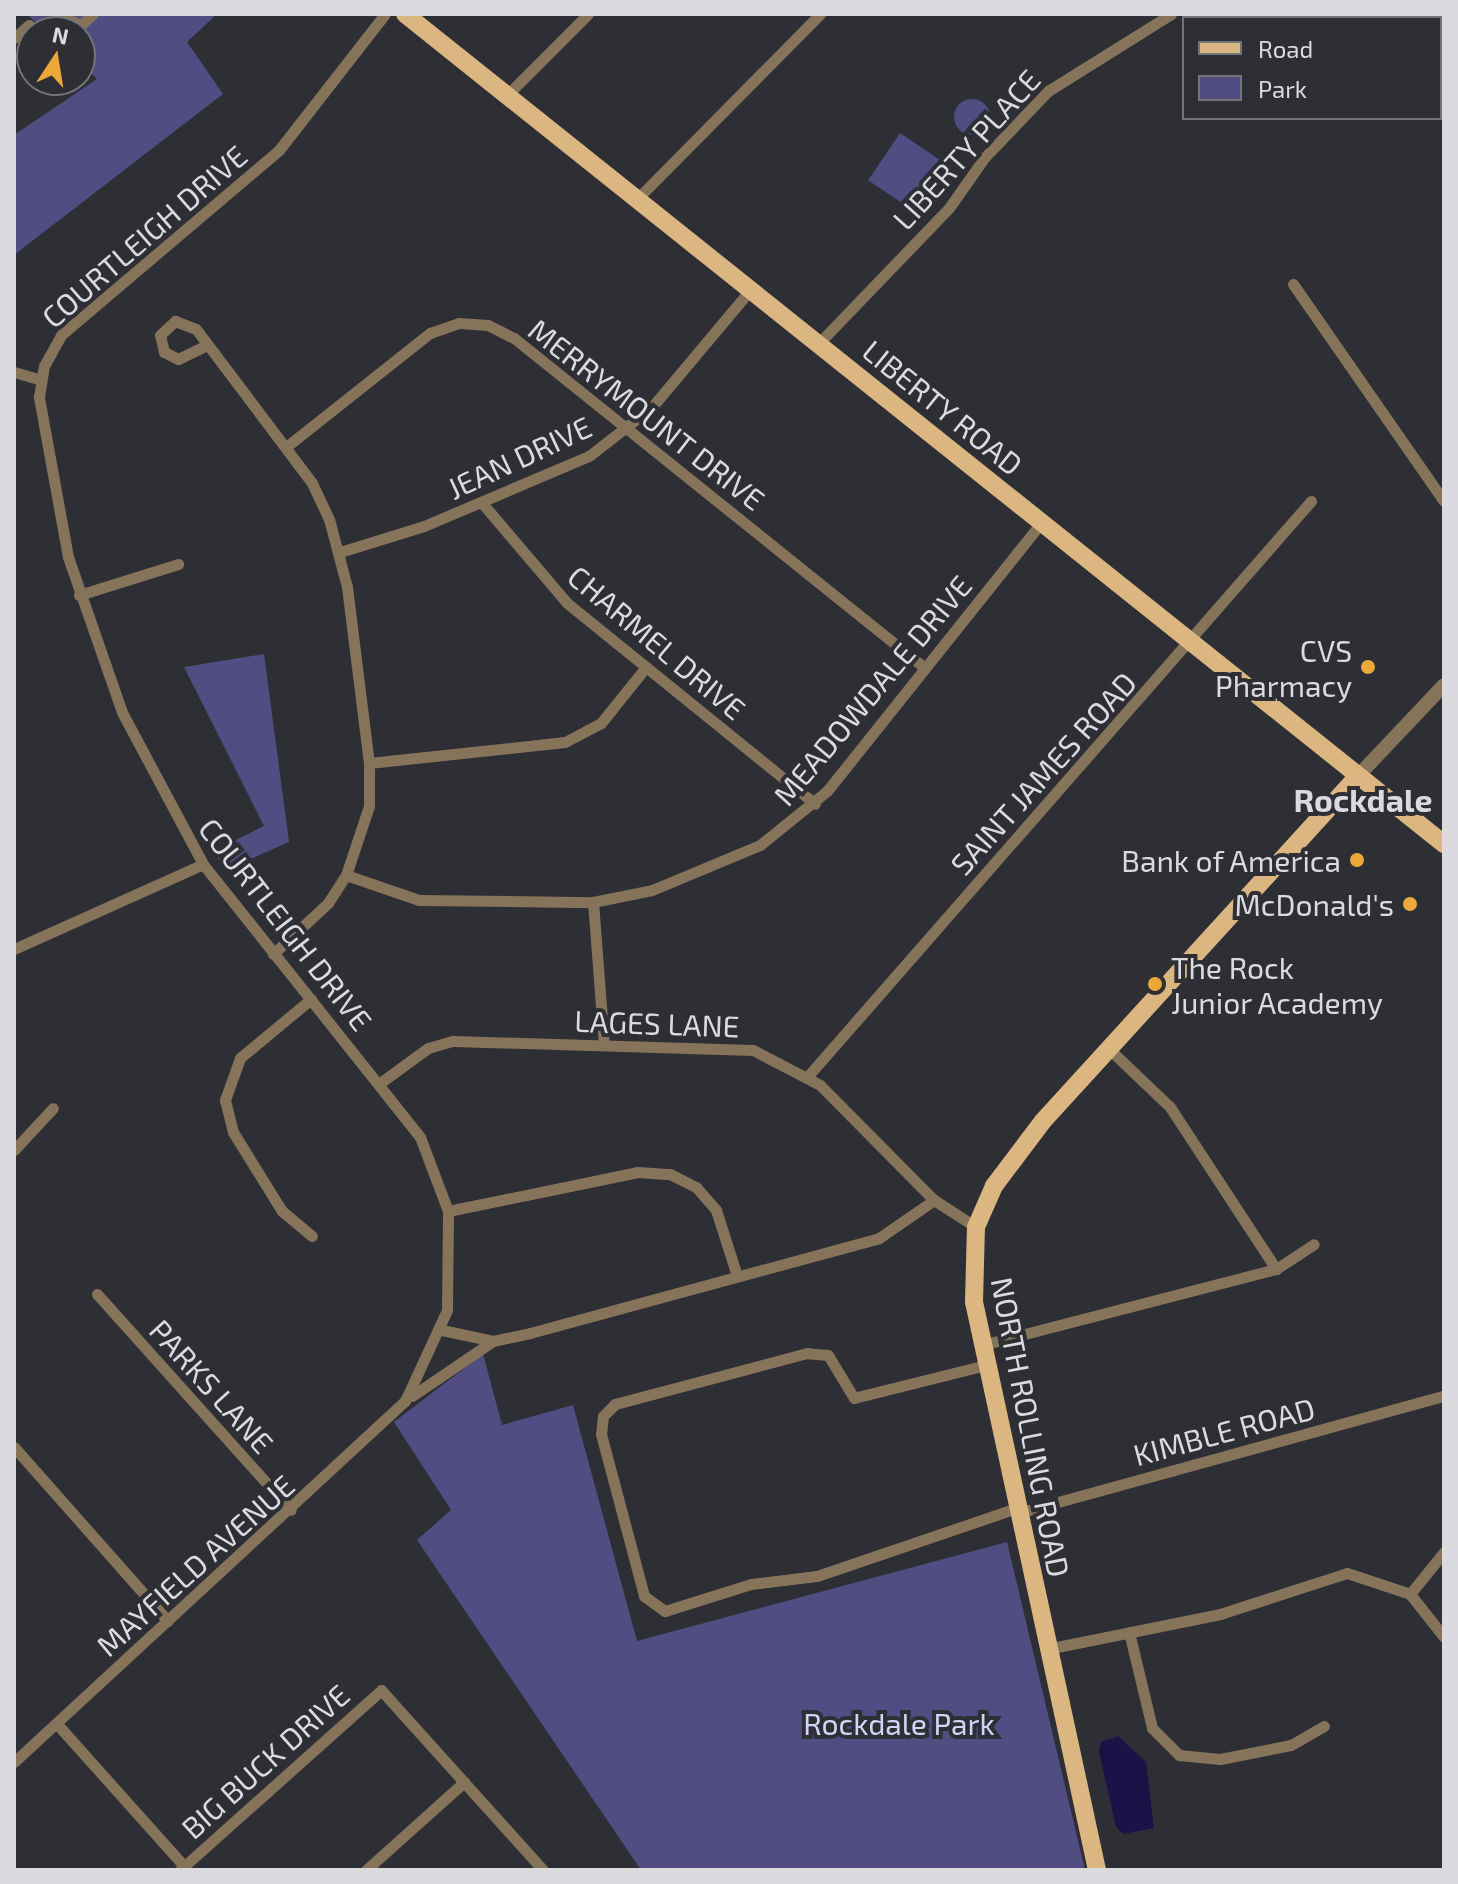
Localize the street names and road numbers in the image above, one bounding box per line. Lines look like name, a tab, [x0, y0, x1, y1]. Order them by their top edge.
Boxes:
street label: LIBERTY PLACE	[884, 61, 1048, 237]
street label: COURTLEIGH DRIVE	[34, 137, 254, 335]
street label: MERRYMOUNT DRIVE	[522, 311, 772, 517]
street label: LIBERTY ROAD	[856, 332, 1030, 482]
street label: JEAN DRIVE	[441, 408, 597, 506]
street label: CHARMEL DRIVE	[561, 557, 753, 727]
street label: MEADOWDALE DRIVE	[765, 568, 979, 812]
street label: SAINT JAMES ROAD	[942, 664, 1144, 882]
street label: COURTLEIGH DRIVE	[192, 811, 380, 1037]
street label: LAGES LANE	[574, 1002, 740, 1044]
street label: NORTH ROLLING ROAD	[984, 1274, 1078, 1580]
street label: PARKS LANE	[143, 1312, 281, 1460]
street label: KIMBLE ROAD	[1129, 1389, 1319, 1473]
street label: MAYFIELD AVENUE	[89, 1467, 301, 1663]
street label: BIG BUCK DRIVE	[174, 1676, 356, 1846]

